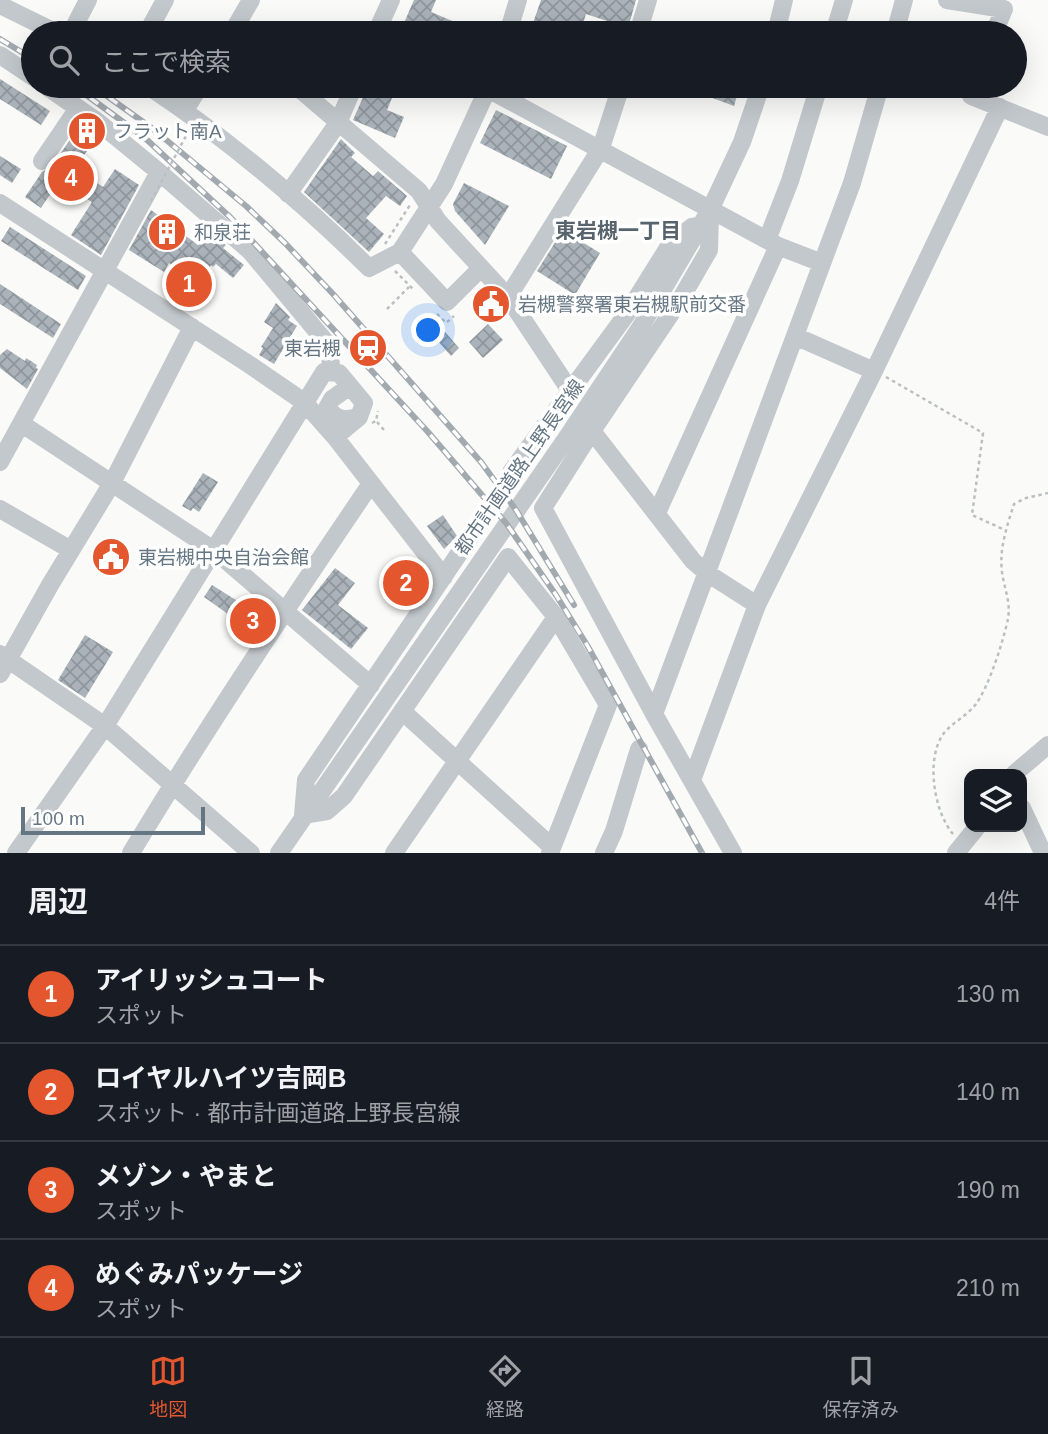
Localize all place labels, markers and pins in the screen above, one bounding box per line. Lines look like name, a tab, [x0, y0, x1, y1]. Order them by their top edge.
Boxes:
building icon: フラット南A	[66, 110, 108, 152]
place label: フラット南A	[114, 121, 222, 142]
pin: 4	[48, 152, 94, 204]
building icon: 和泉荘	[146, 211, 188, 253]
place label: 和泉荘	[194, 222, 251, 243]
pin: 1	[166, 258, 212, 310]
public building icon: 岩槻警察署東岩槻駅前交番	[470, 283, 512, 325]
place label: 岩槻警察署東岩槻駅前交番	[518, 294, 746, 315]
station icon: 東岩槻	[347, 327, 389, 369]
place label: 東岩槻	[284, 338, 341, 359]
public building icon: 東岩槻中央自治会館	[90, 536, 132, 578]
place label: 東岩槻中央自治会館	[138, 547, 309, 568]
pin: 2	[383, 557, 429, 609]
pin: 3	[230, 595, 276, 647]

